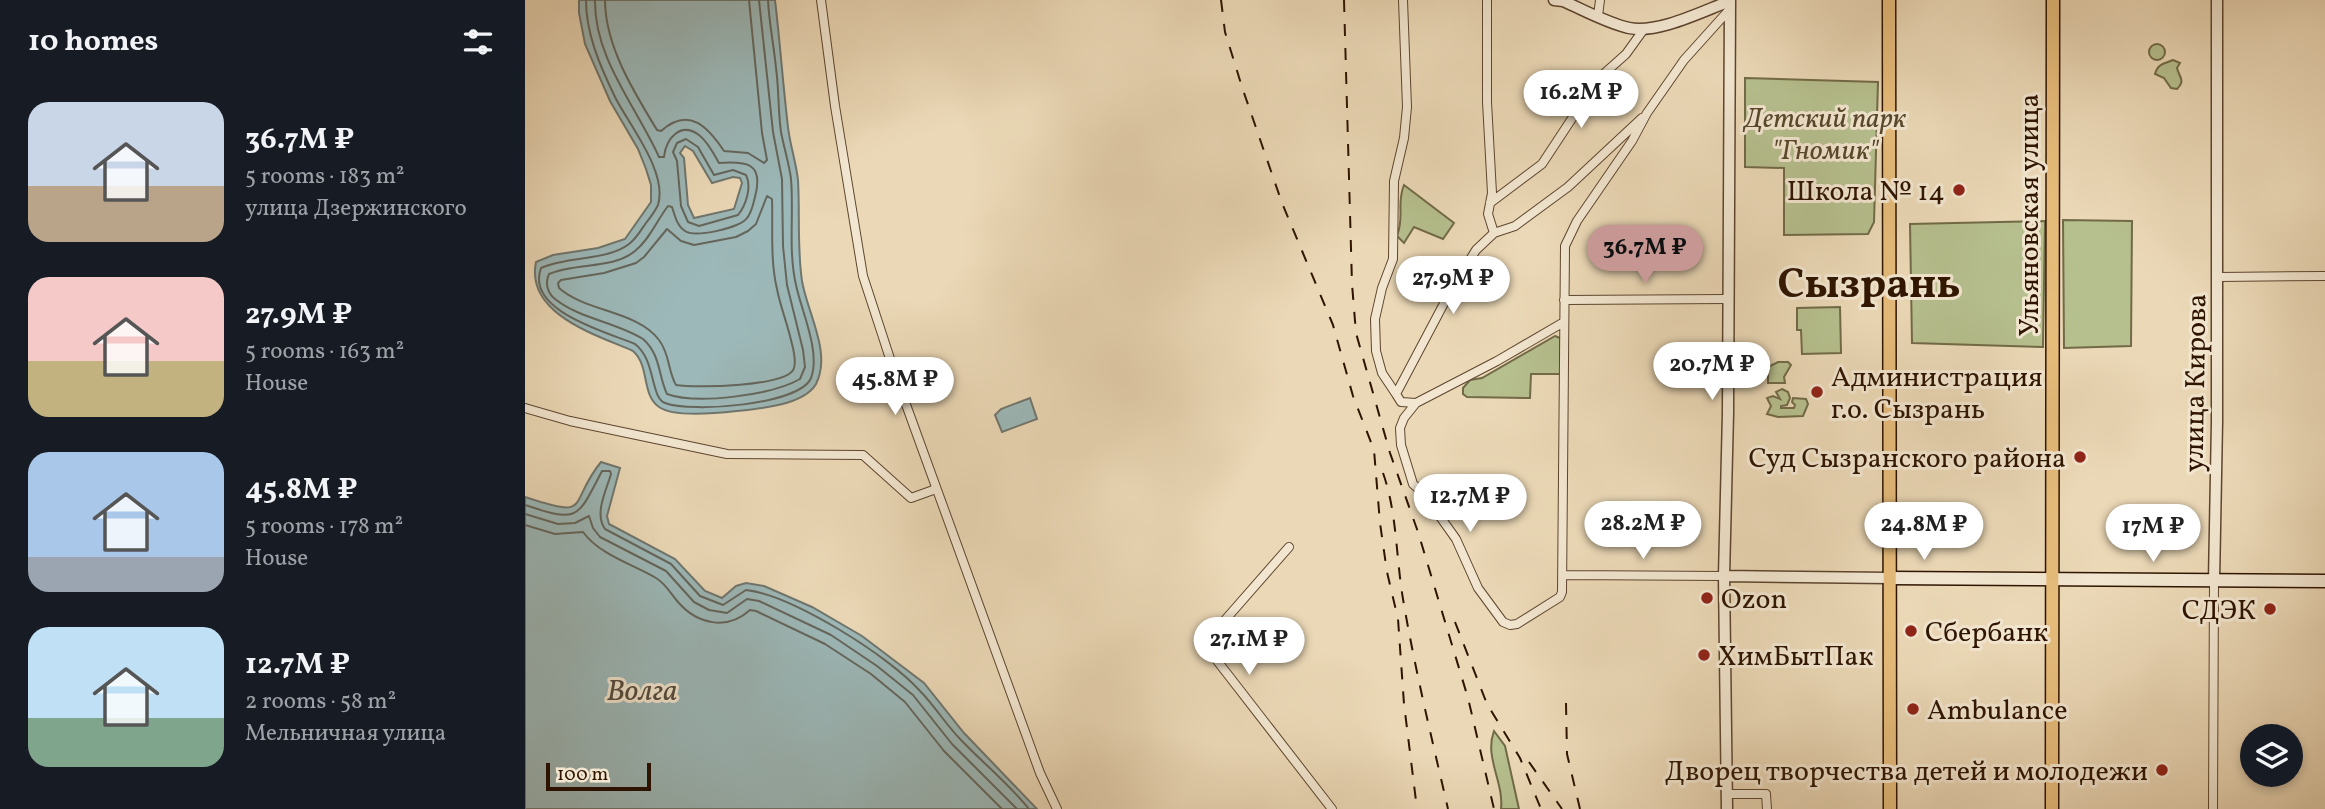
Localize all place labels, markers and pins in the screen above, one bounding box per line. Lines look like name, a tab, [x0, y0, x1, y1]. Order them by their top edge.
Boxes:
pin: 16.2M ₽	[1516, 71, 1646, 130]
place label: Школа № 14	[1787, 173, 1945, 212]
marker: Школа № 14	[1951, 182, 1967, 198]
pin: 36.7M ₽	[1580, 226, 1710, 285]
pin: 27.9M ₽	[1388, 256, 1518, 316]
pin: 20.7M ₽	[1647, 342, 1777, 402]
pin: 45.8M ₽	[830, 358, 960, 417]
place label: Администрация г.о. Сызрань	[1831, 359, 2043, 430]
marker: Администрация г.о. Сызрань	[1809, 384, 1825, 400]
place label: Суд Сызранского района	[1749, 440, 2066, 479]
marker: Суд Сызранского района	[2072, 449, 2088, 465]
pin: 12.7M ₽	[1405, 475, 1535, 534]
pin: 28.2M ₽	[1578, 502, 1708, 561]
pin: 24.8M ₽	[1859, 503, 1989, 562]
pin: 17M ₽	[2104, 504, 2202, 564]
place label: Ozon	[1721, 581, 1787, 620]
marker: Ozon	[1699, 590, 1715, 606]
place label: СДЭК	[2182, 592, 2256, 631]
marker: СДЭК	[2262, 601, 2278, 617]
place label: Сбербанк	[1925, 614, 2048, 653]
pin: 27.1M ₽	[1184, 618, 1314, 677]
marker: Сбербанк	[1903, 623, 1919, 639]
place label: ХимБытПак	[1718, 638, 1874, 677]
marker: ХимБытПак	[1696, 647, 1712, 663]
place label: Ambulance	[1927, 692, 2067, 731]
marker: Ambulance	[1905, 701, 1921, 717]
place label: Дворец творчества детей и молодежи	[1665, 753, 2148, 792]
marker: Дворец творчества детей и молодежи	[2154, 762, 2170, 778]

